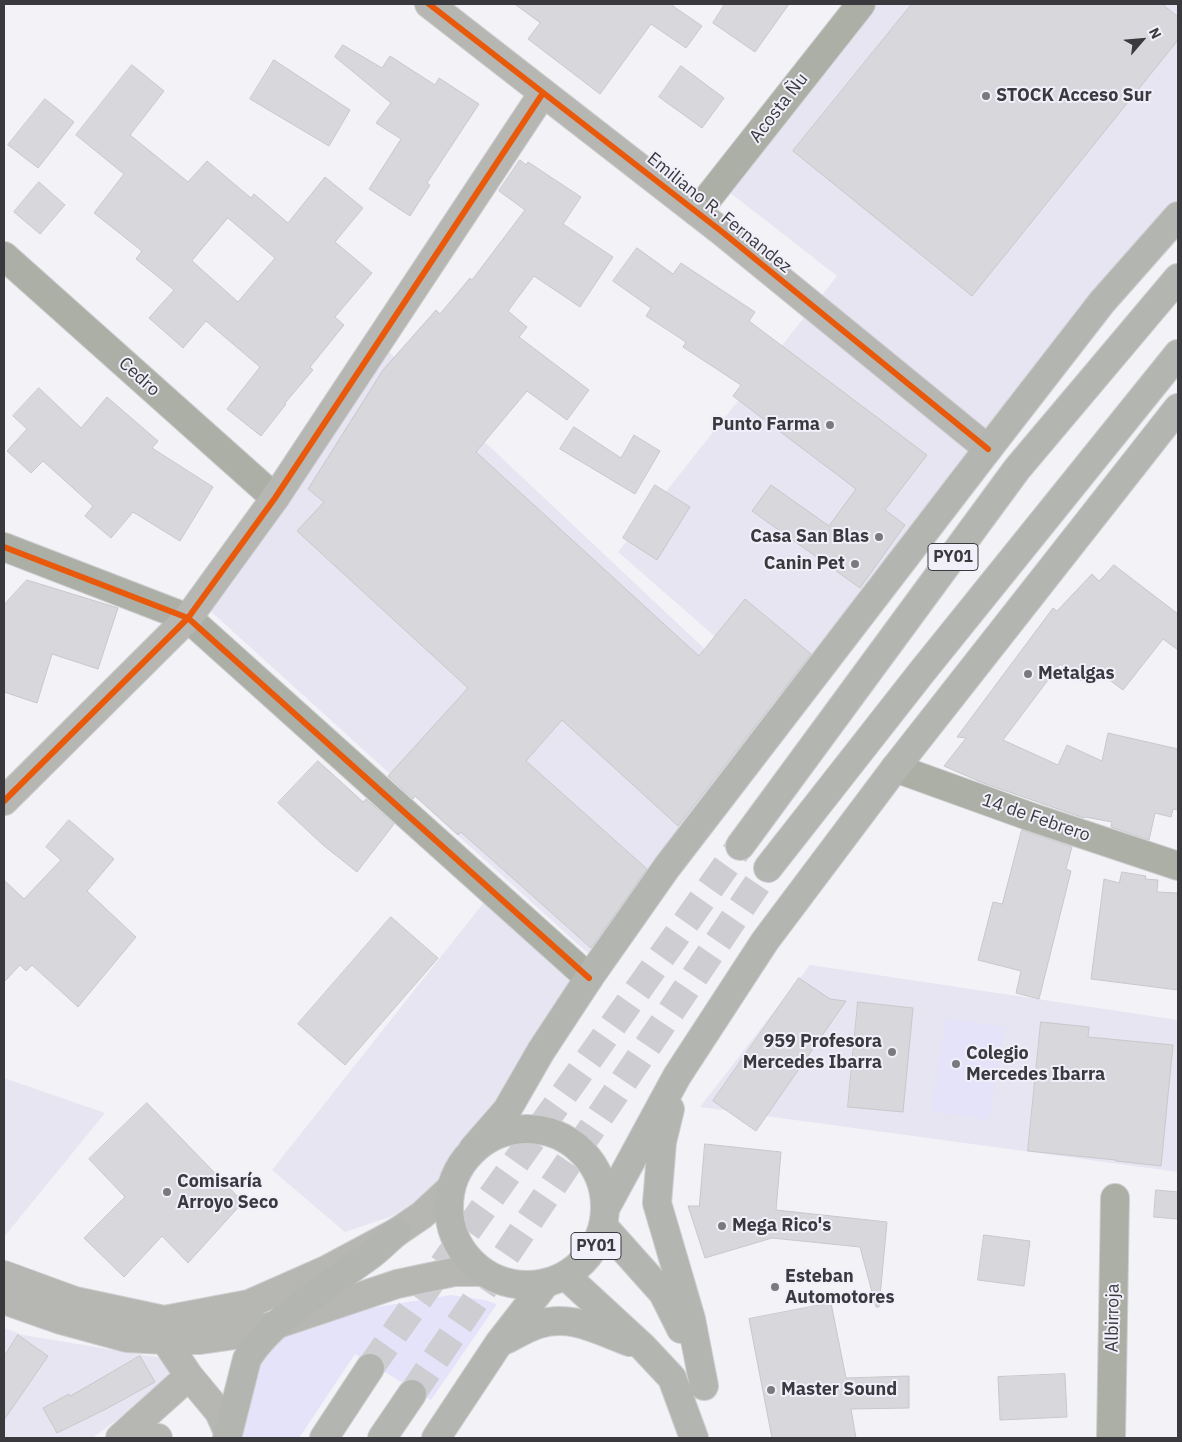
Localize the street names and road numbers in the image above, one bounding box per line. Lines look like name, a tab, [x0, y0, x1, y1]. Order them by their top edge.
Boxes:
street label: Acosta Ñu	[745, 69, 813, 147]
street label: Emiliano R. Fernandez	[642, 148, 796, 278]
street label: Cedro	[114, 353, 164, 401]
road number: PY01	[928, 544, 978, 570]
street label: 14 de Febrero	[979, 789, 1093, 847]
road number: PY01	[571, 1232, 621, 1260]
street label: Albirroja	[1102, 1283, 1124, 1353]

